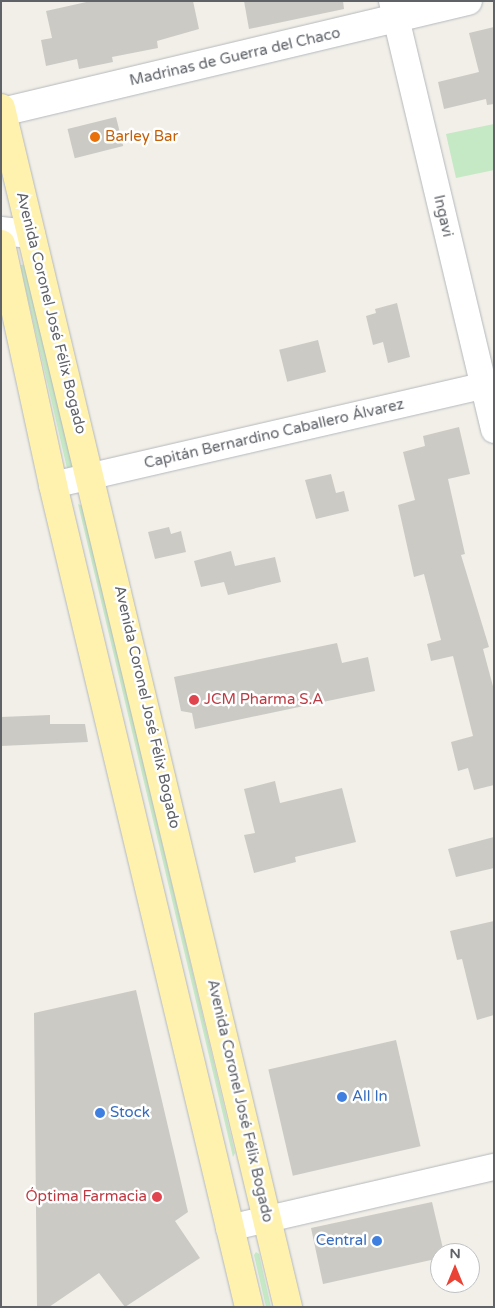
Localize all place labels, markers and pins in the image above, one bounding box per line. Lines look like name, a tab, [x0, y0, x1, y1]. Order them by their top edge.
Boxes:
place label: Barley Bar	[105, 128, 178, 146]
marker: Barley Bar	[89, 131, 101, 143]
place label: JCM Pharma S.A	[204, 691, 324, 709]
marker: JCM Pharma S.A	[188, 694, 200, 706]
place label: All In	[352, 1088, 388, 1106]
marker: All In	[336, 1091, 348, 1103]
place label: Stock	[110, 1104, 150, 1122]
marker: Stock	[94, 1107, 106, 1119]
place label: Óptima Farmacia	[25, 1188, 147, 1206]
marker: Óptima Farmacia	[151, 1191, 163, 1203]
place label: Central	[316, 1232, 367, 1250]
marker: Central	[371, 1235, 383, 1247]

